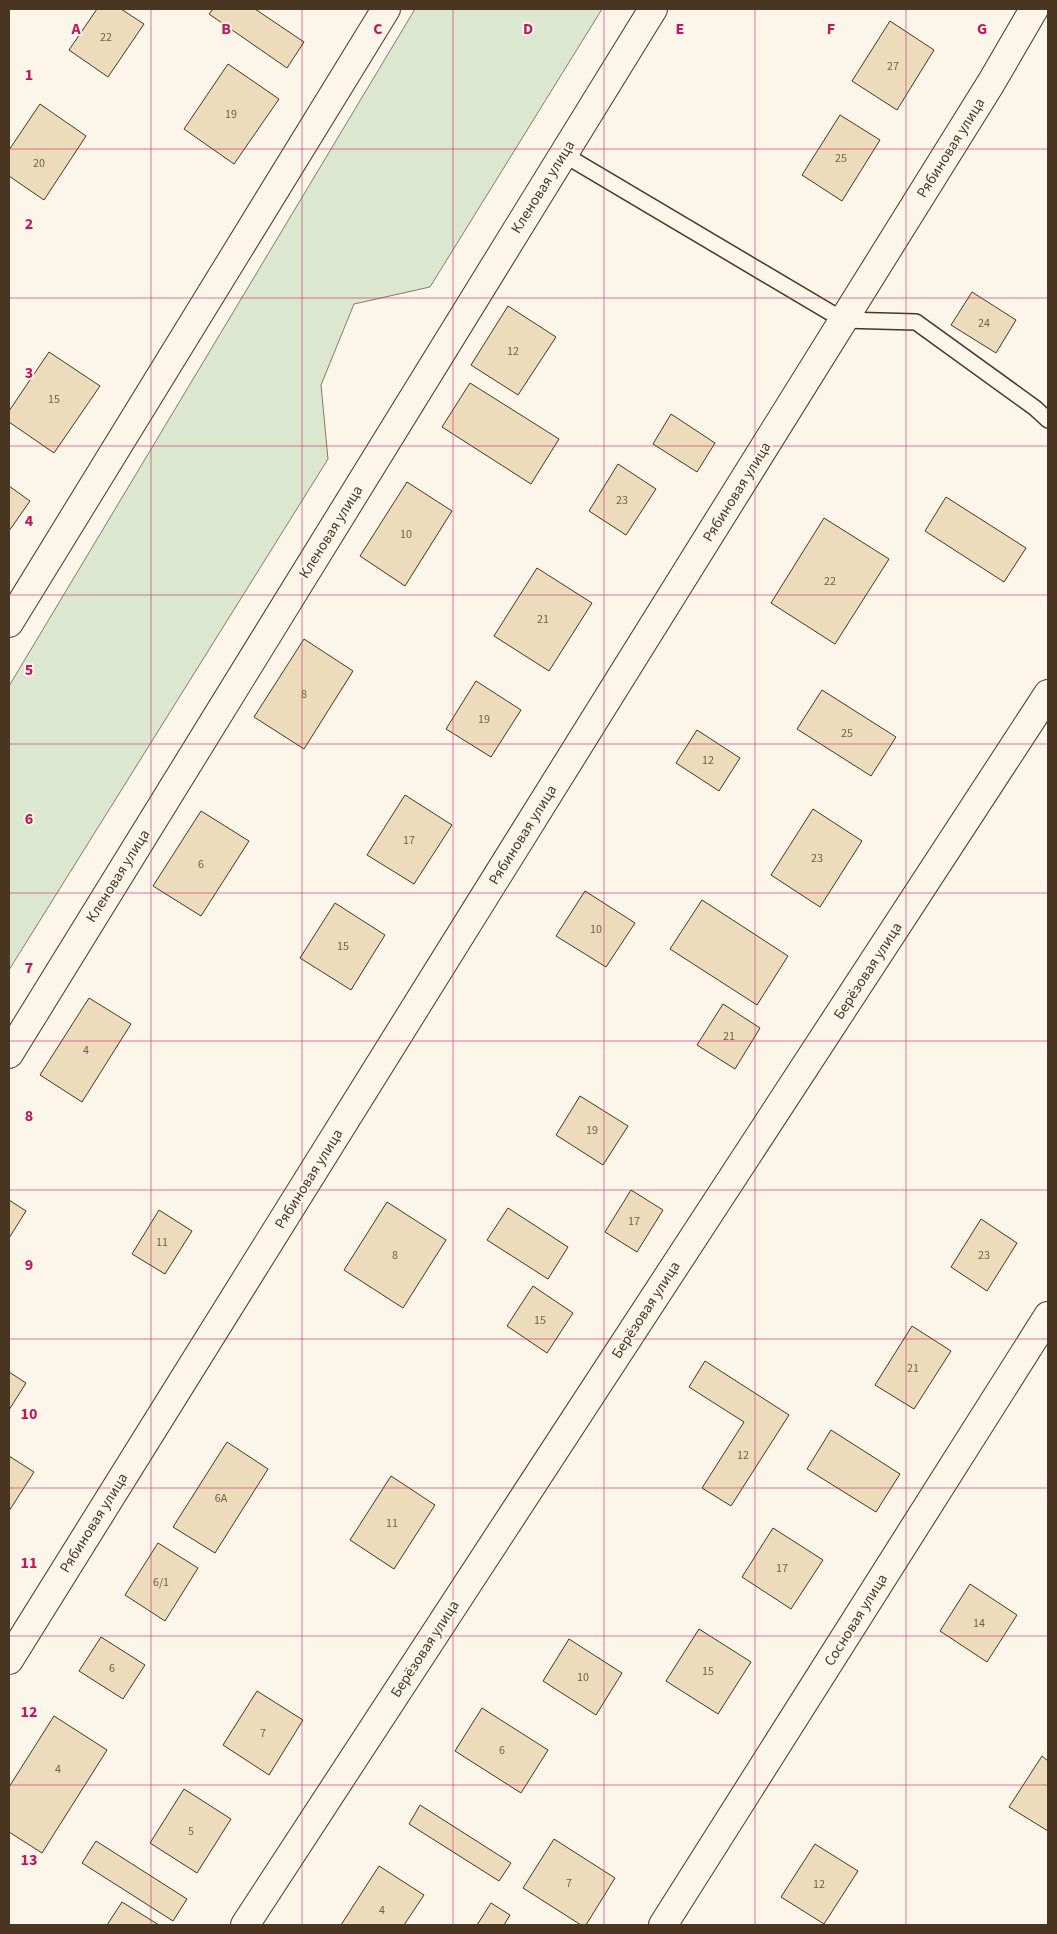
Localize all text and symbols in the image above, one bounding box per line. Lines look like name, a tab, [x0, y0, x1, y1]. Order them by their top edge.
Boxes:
text: A	[70, 18, 81, 40]
text: B	[221, 18, 231, 40]
text: C	[373, 18, 383, 40]
text: D	[523, 18, 533, 40]
text: E	[676, 18, 684, 40]
text: F	[827, 18, 835, 40]
text: G	[977, 18, 987, 40]
house number: 22	[100, 29, 112, 46]
house number: 27	[887, 58, 899, 75]
text: 1	[25, 64, 33, 86]
street label: Рябиновая улица	[912, 94, 990, 202]
house number: 19	[225, 106, 237, 123]
street label: Кленовая улица	[506, 136, 580, 238]
house number: 25	[835, 150, 847, 167]
house number: 20	[33, 155, 45, 172]
text: 2	[25, 213, 33, 235]
house number: 24	[978, 315, 990, 332]
house number: 12	[507, 343, 519, 360]
text: 3	[25, 362, 33, 384]
house number: 15	[48, 391, 60, 408]
street label: Рябиновая улица	[698, 438, 776, 546]
street label: Кленовая улица	[294, 481, 368, 583]
house number: 23	[616, 492, 628, 509]
text: 4	[25, 510, 34, 532]
house number: 10	[400, 526, 412, 543]
house number: 22	[824, 573, 836, 590]
house number: 21	[537, 611, 549, 628]
text: 5	[25, 659, 33, 681]
house number: 8	[301, 686, 307, 703]
house number: 19	[478, 711, 490, 728]
house number: 25	[841, 725, 853, 742]
house number: 12	[702, 752, 714, 769]
street label: Рябиновая улица	[484, 781, 562, 889]
text: 6	[25, 808, 33, 830]
street label: Кленовая улица	[81, 825, 155, 927]
house number: 17	[403, 832, 415, 849]
house number: 23	[811, 850, 823, 867]
house number: 6	[198, 856, 204, 873]
street label: Берёзовая улица	[829, 918, 907, 1024]
house number: 10	[590, 921, 602, 938]
house number: 15	[337, 938, 349, 955]
text: 7	[25, 957, 33, 979]
house number: 21	[723, 1028, 735, 1045]
house number: 4	[83, 1042, 89, 1059]
text: 8	[25, 1105, 33, 1127]
house number: 19	[586, 1122, 598, 1139]
street label: Рябиновая улица	[270, 1125, 348, 1233]
house number: 17	[628, 1213, 640, 1230]
house number: 11	[156, 1234, 168, 1251]
house number: 8	[392, 1247, 398, 1264]
house number: 23	[978, 1247, 990, 1264]
text: 9	[25, 1254, 33, 1276]
street label: Берёзовая улица	[607, 1257, 685, 1363]
house number: 15	[534, 1312, 546, 1329]
house number: 21	[907, 1360, 919, 1377]
text: 10	[21, 1403, 37, 1425]
house number: 12	[737, 1447, 749, 1464]
street label: Рябиновая улица	[55, 1469, 133, 1577]
house number: 6А	[215, 1490, 228, 1507]
house number: 11	[386, 1515, 398, 1532]
text: 11	[21, 1552, 37, 1574]
house number: 17	[776, 1560, 788, 1577]
street label: Сосновая улица	[819, 1570, 893, 1670]
house number: 6/1	[153, 1574, 169, 1591]
street label: Берёзовая улица	[386, 1596, 464, 1702]
house number: 14	[973, 1615, 985, 1632]
house number: 6	[109, 1660, 115, 1677]
house number: 15	[702, 1663, 714, 1680]
house number: 10	[577, 1669, 589, 1686]
text: 12	[21, 1701, 37, 1723]
house number: 7	[260, 1725, 266, 1742]
house number: 6	[499, 1742, 505, 1759]
house number: 4	[55, 1761, 61, 1778]
house number: 5	[188, 1823, 194, 1840]
text: 13	[21, 1849, 37, 1871]
house number: 7	[566, 1875, 572, 1892]
house number: 12	[813, 1876, 825, 1893]
house number: 4	[379, 1902, 385, 1919]

